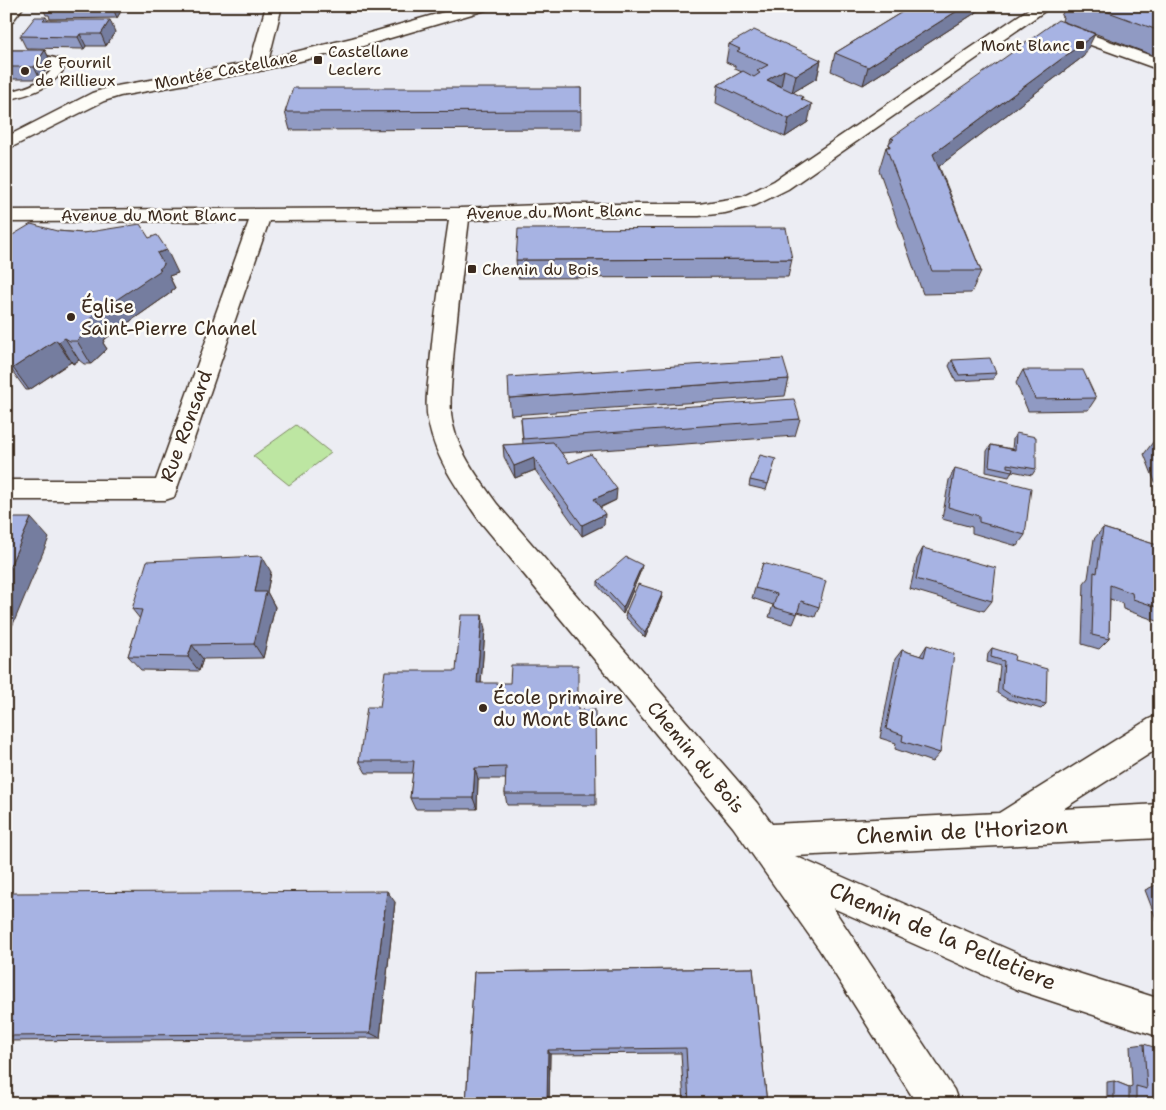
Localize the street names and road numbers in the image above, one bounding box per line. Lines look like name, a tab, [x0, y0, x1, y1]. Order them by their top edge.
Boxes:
street label: Montée Castellane	[153, 46, 299, 94]
street label: Avenue du Mont Blanc	[466, 200, 642, 224]
street label: Avenue du Mont Blanc	[61, 205, 237, 226]
street label: Rue Ronsard	[154, 367, 218, 485]
street label: Chemin du Bois	[642, 696, 750, 818]
street label: Chemin de l'Horizon	[855, 811, 1069, 851]
street label: Chemin de la Pelletiere	[825, 875, 1061, 997]

